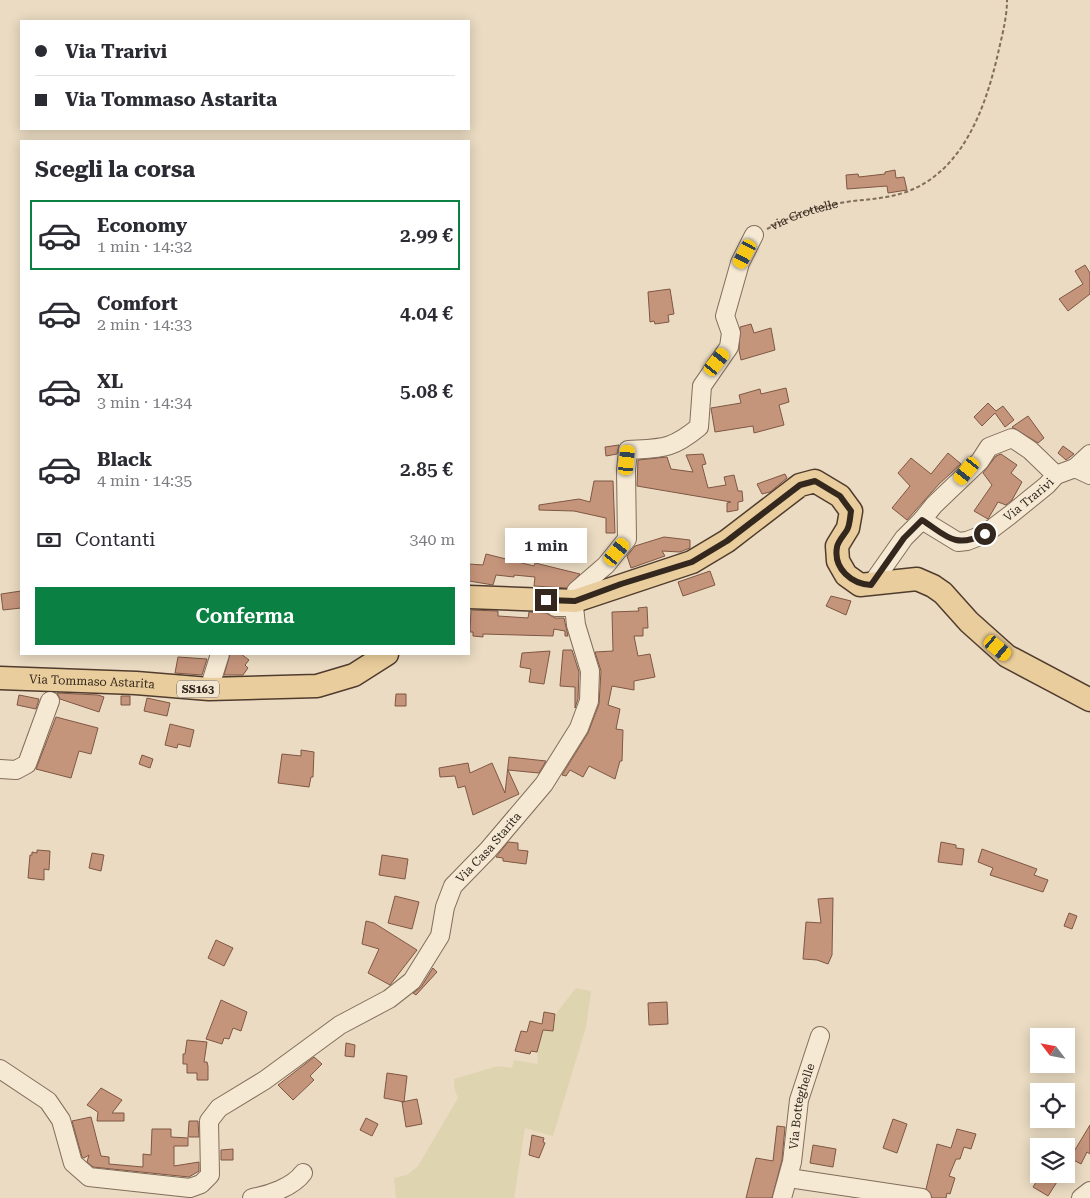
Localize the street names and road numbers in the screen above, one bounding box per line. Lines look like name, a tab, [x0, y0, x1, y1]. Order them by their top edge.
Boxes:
street label: via Grottelle	[768, 197, 840, 233]
street label: Via Trarivi	[1001, 475, 1057, 524]
street label: Via Tommaso Astarita	[29, 672, 156, 692]
road number: SS163	[177, 681, 219, 698]
street label: Via Casa Starita	[453, 809, 524, 886]
street label: Via Botteghelle	[786, 1061, 818, 1150]

